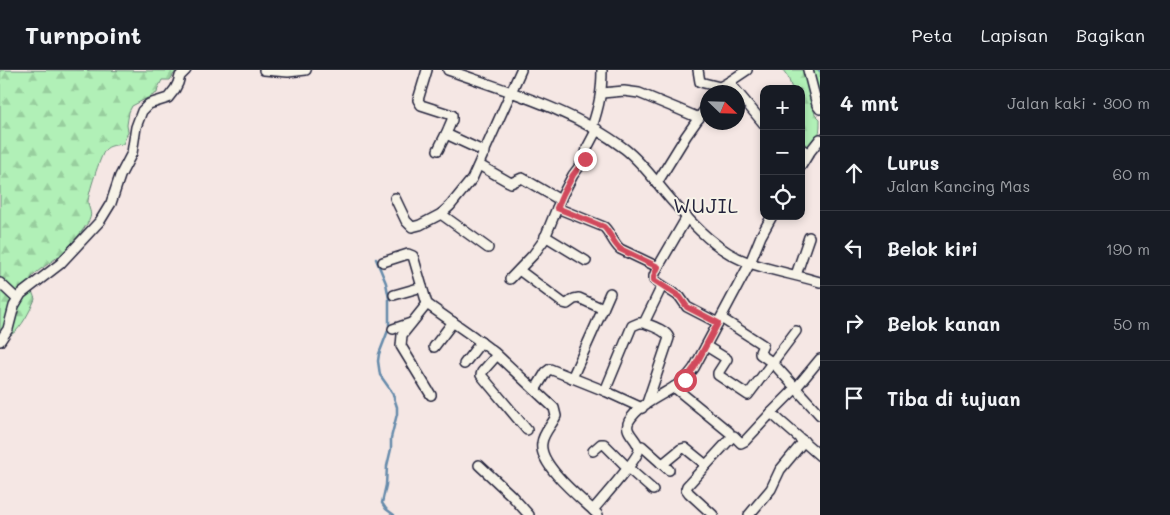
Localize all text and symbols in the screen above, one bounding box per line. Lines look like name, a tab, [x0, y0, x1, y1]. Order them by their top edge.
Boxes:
text: Turnpoint	[25, 19, 141, 50]
text: Peta	[911, 23, 953, 47]
text: Lapisan	[981, 23, 1048, 47]
text: Bagikan	[1076, 23, 1145, 47]
north arrow	[700, 85, 745, 130]
map controls	[760, 85, 805, 220]
button: +	[760, 85, 805, 130]
text: 4 mnt	[840, 89, 899, 116]
text: Jalan kaki · 300 m	[1007, 92, 1150, 113]
button: −	[760, 130, 805, 175]
route end	[574, 148, 597, 171]
text: Lurus	[887, 150, 939, 175]
icon: ahead	[840, 159, 868, 187]
text: 60 m	[1113, 163, 1150, 184]
button: locate	[760, 175, 805, 220]
text: Jalan Kancing Mas	[887, 175, 1030, 196]
district label: WUJIL	[673, 192, 739, 218]
icon: left	[840, 234, 868, 262]
text: Belok kiri	[887, 236, 978, 261]
text: 190 m	[1106, 238, 1150, 259]
icon: right	[840, 309, 868, 337]
text: Belok kanan	[887, 311, 1000, 336]
text: 50 m	[1113, 313, 1150, 334]
route start	[674, 369, 697, 392]
icon: arrive	[840, 384, 868, 412]
text: Tiba di tujuan	[887, 386, 1020, 411]

